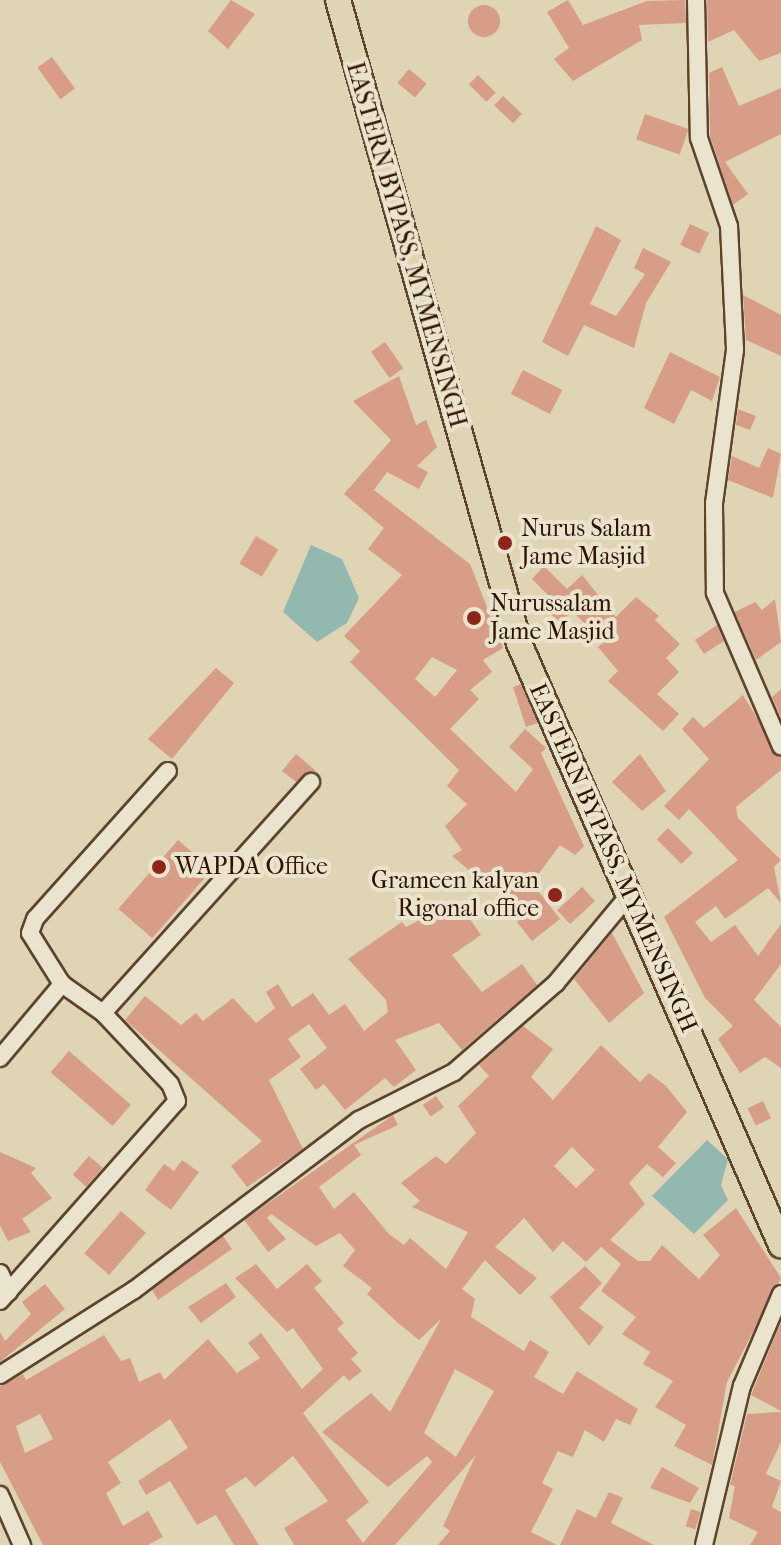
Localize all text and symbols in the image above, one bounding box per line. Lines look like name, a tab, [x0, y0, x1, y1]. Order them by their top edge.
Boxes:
street label: EASTERN BYPASS, MYMENSINGH	[340, 59, 472, 431]
place label: Nurus Salam Jame Masjid	[521, 515, 651, 571]
marker: Nurus Salam Jame Masjid	[496, 534, 514, 552]
place label: Nurussalam Jame Masjid	[490, 590, 615, 646]
marker: Nurussalam Jame Masjid	[465, 609, 483, 627]
street label: EASTERN BYPASS, MYMENSINGH	[523, 679, 703, 1037]
place label: WAPDA Office	[175, 853, 328, 881]
marker: WAPDA Office	[150, 858, 168, 876]
place label: Grameen kalyan Rigonal office	[371, 867, 539, 923]
marker: Grameen kalyan Rigonal office	[546, 886, 564, 904]

